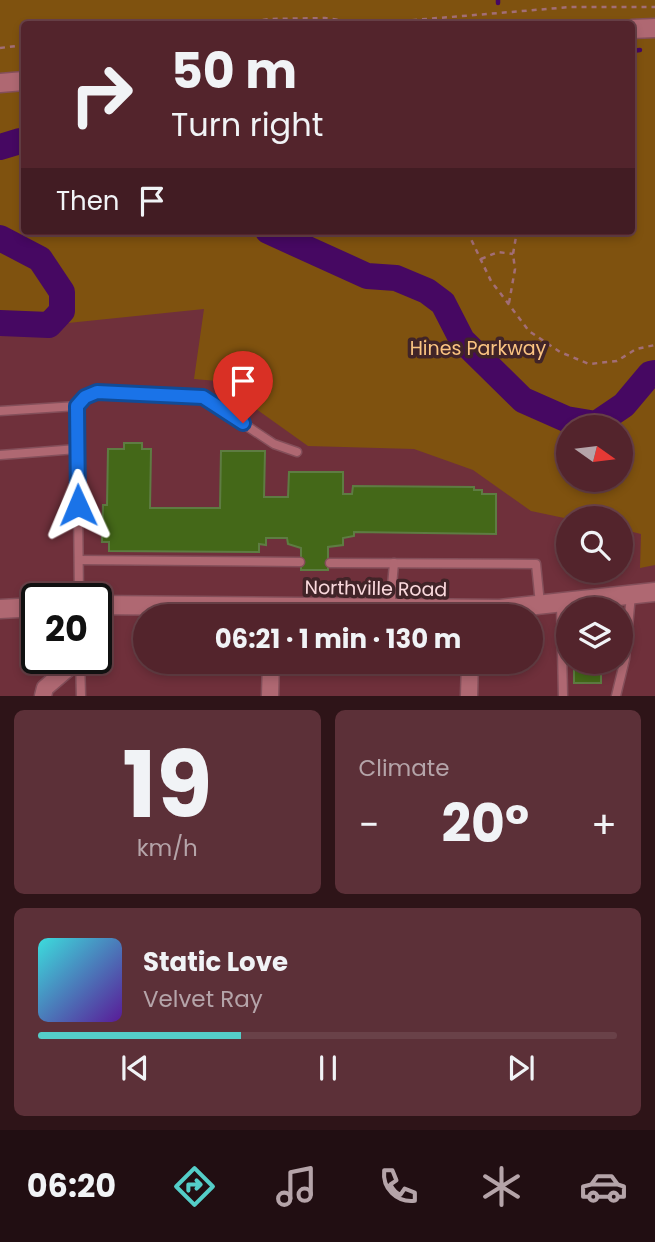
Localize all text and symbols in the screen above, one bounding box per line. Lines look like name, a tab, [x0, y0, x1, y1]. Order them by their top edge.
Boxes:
text: 50 m	[171, 37, 297, 105]
icon: right	[56, 49, 147, 140]
text: Turn right	[171, 102, 323, 147]
icon: arrive	[133, 182, 171, 220]
text: Then	[56, 183, 119, 219]
park label: Hines Parkway	[410, 335, 547, 362]
pin	[213, 351, 273, 423]
icon: arrive	[224, 362, 262, 400]
north arrow	[556, 415, 634, 492]
map controls	[556, 415, 633, 674]
position arrow	[41, 468, 115, 542]
button: search	[556, 506, 633, 583]
street label: Northville Road	[304, 574, 448, 603]
speed limit sign: 20	[21, 583, 112, 674]
button: layers	[556, 597, 633, 674]
text: 06:21 · 1 min · 130 m	[215, 621, 461, 657]
text: 19	[122, 721, 212, 849]
text: Climate	[359, 752, 449, 784]
text: 20°	[441, 787, 529, 860]
text: −	[359, 798, 379, 851]
text: +	[591, 798, 617, 851]
text: km/h	[137, 832, 198, 864]
text: Static Love	[143, 944, 288, 980]
text: Velvet Ray	[143, 983, 263, 1015]
icon: previous	[116, 1049, 154, 1087]
icon: pause	[309, 1049, 347, 1087]
icon: next	[502, 1049, 540, 1087]
icon: directions	[170, 1162, 219, 1211]
icon: music	[272, 1162, 321, 1211]
icon: phone	[374, 1162, 423, 1211]
icon: climate	[477, 1162, 526, 1211]
icon: car	[579, 1162, 628, 1211]
text: 06:20	[27, 1163, 116, 1208]

